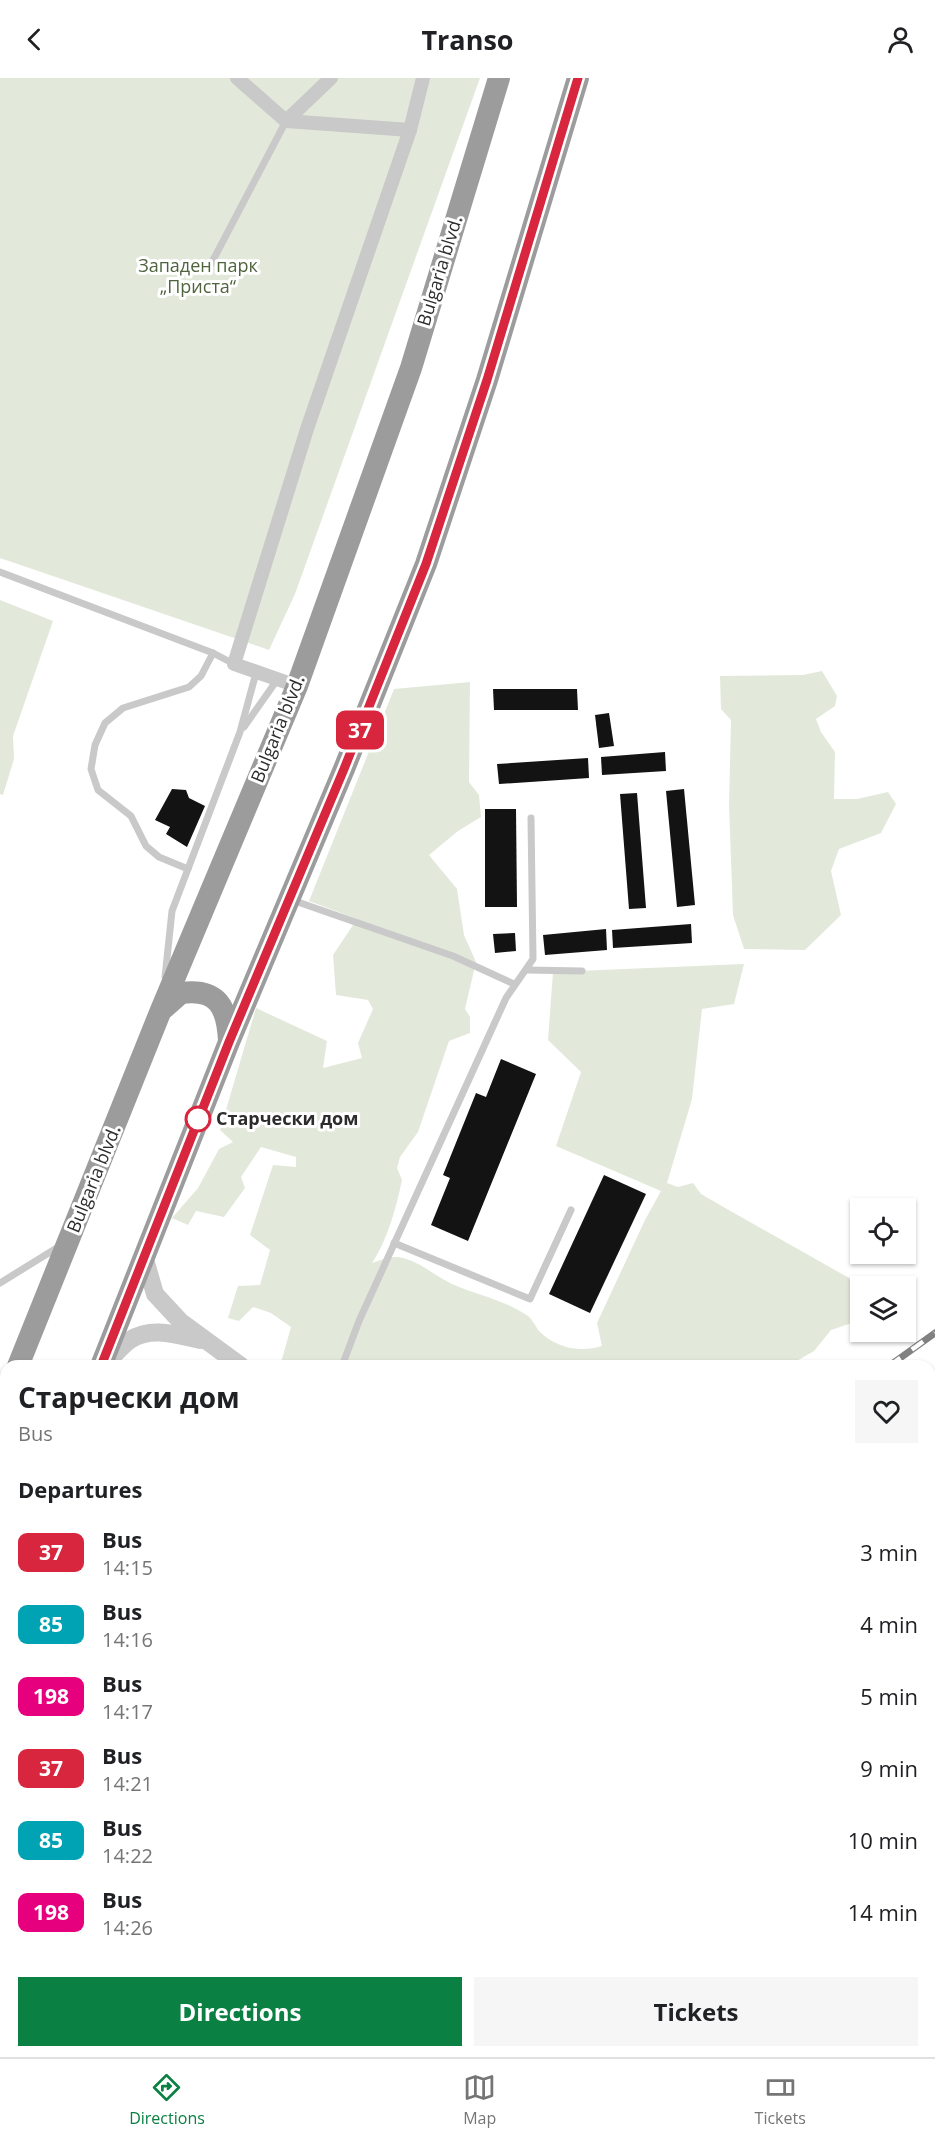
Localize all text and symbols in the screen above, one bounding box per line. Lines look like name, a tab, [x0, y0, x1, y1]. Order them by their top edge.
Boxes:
text: Transo	[421, 21, 514, 58]
icon: back	[18, 23, 51, 56]
icon: person	[884, 23, 917, 56]
street label: Bulgaria blvd.	[411, 213, 467, 329]
park label: Западен парк „Приста“	[138, 253, 259, 298]
street label: Bulgaria blvd.	[245, 671, 310, 786]
line badge: 37	[333, 710, 387, 750]
text: 37	[348, 716, 372, 744]
marker: Старчески дом	[185, 1106, 211, 1132]
place label: Старчески дом	[216, 1106, 358, 1130]
street label: Bulgaria blvd.	[61, 1121, 126, 1236]
map controls	[850, 1198, 916, 1342]
button: locate	[850, 1198, 916, 1264]
button: layers	[850, 1276, 916, 1342]
text: Старчески дом	[18, 1378, 240, 1416]
button: heart	[855, 1380, 918, 1443]
text: Bus	[18, 1420, 53, 1447]
text: Departures	[18, 1474, 142, 1504]
text: Bus	[102, 1524, 142, 1554]
text: 3 min	[860, 1537, 918, 1567]
text: 37	[39, 1538, 63, 1566]
text: 14:15	[102, 1554, 153, 1581]
text: Bus	[102, 1596, 142, 1626]
text: 4 min	[860, 1609, 918, 1639]
text: 85	[39, 1610, 63, 1638]
text: 14:16	[102, 1626, 153, 1653]
text: Bus	[102, 1668, 142, 1698]
text: 5 min	[860, 1681, 918, 1711]
text: 198	[33, 1682, 69, 1710]
text: 14:17	[102, 1698, 153, 1725]
text: Bus	[102, 1740, 142, 1770]
text: 9 min	[860, 1753, 918, 1783]
text: 37	[39, 1754, 63, 1782]
text: 14:21	[102, 1770, 153, 1797]
text: Bus	[102, 1812, 142, 1842]
text: 10 min	[848, 1825, 918, 1855]
text: 85	[39, 1826, 63, 1854]
text: 14:22	[102, 1842, 153, 1869]
text: Bus	[102, 1884, 142, 1914]
text: 14 min	[848, 1897, 918, 1927]
text: 198	[33, 1898, 69, 1926]
text: 14:26	[102, 1914, 153, 1941]
button: Directions	[18, 1977, 462, 2046]
button: Tickets	[474, 1977, 918, 2046]
tab: Directions	[129, 2071, 205, 2129]
tab: Map	[463, 2071, 496, 2129]
tab: Tickets	[755, 2071, 806, 2129]

